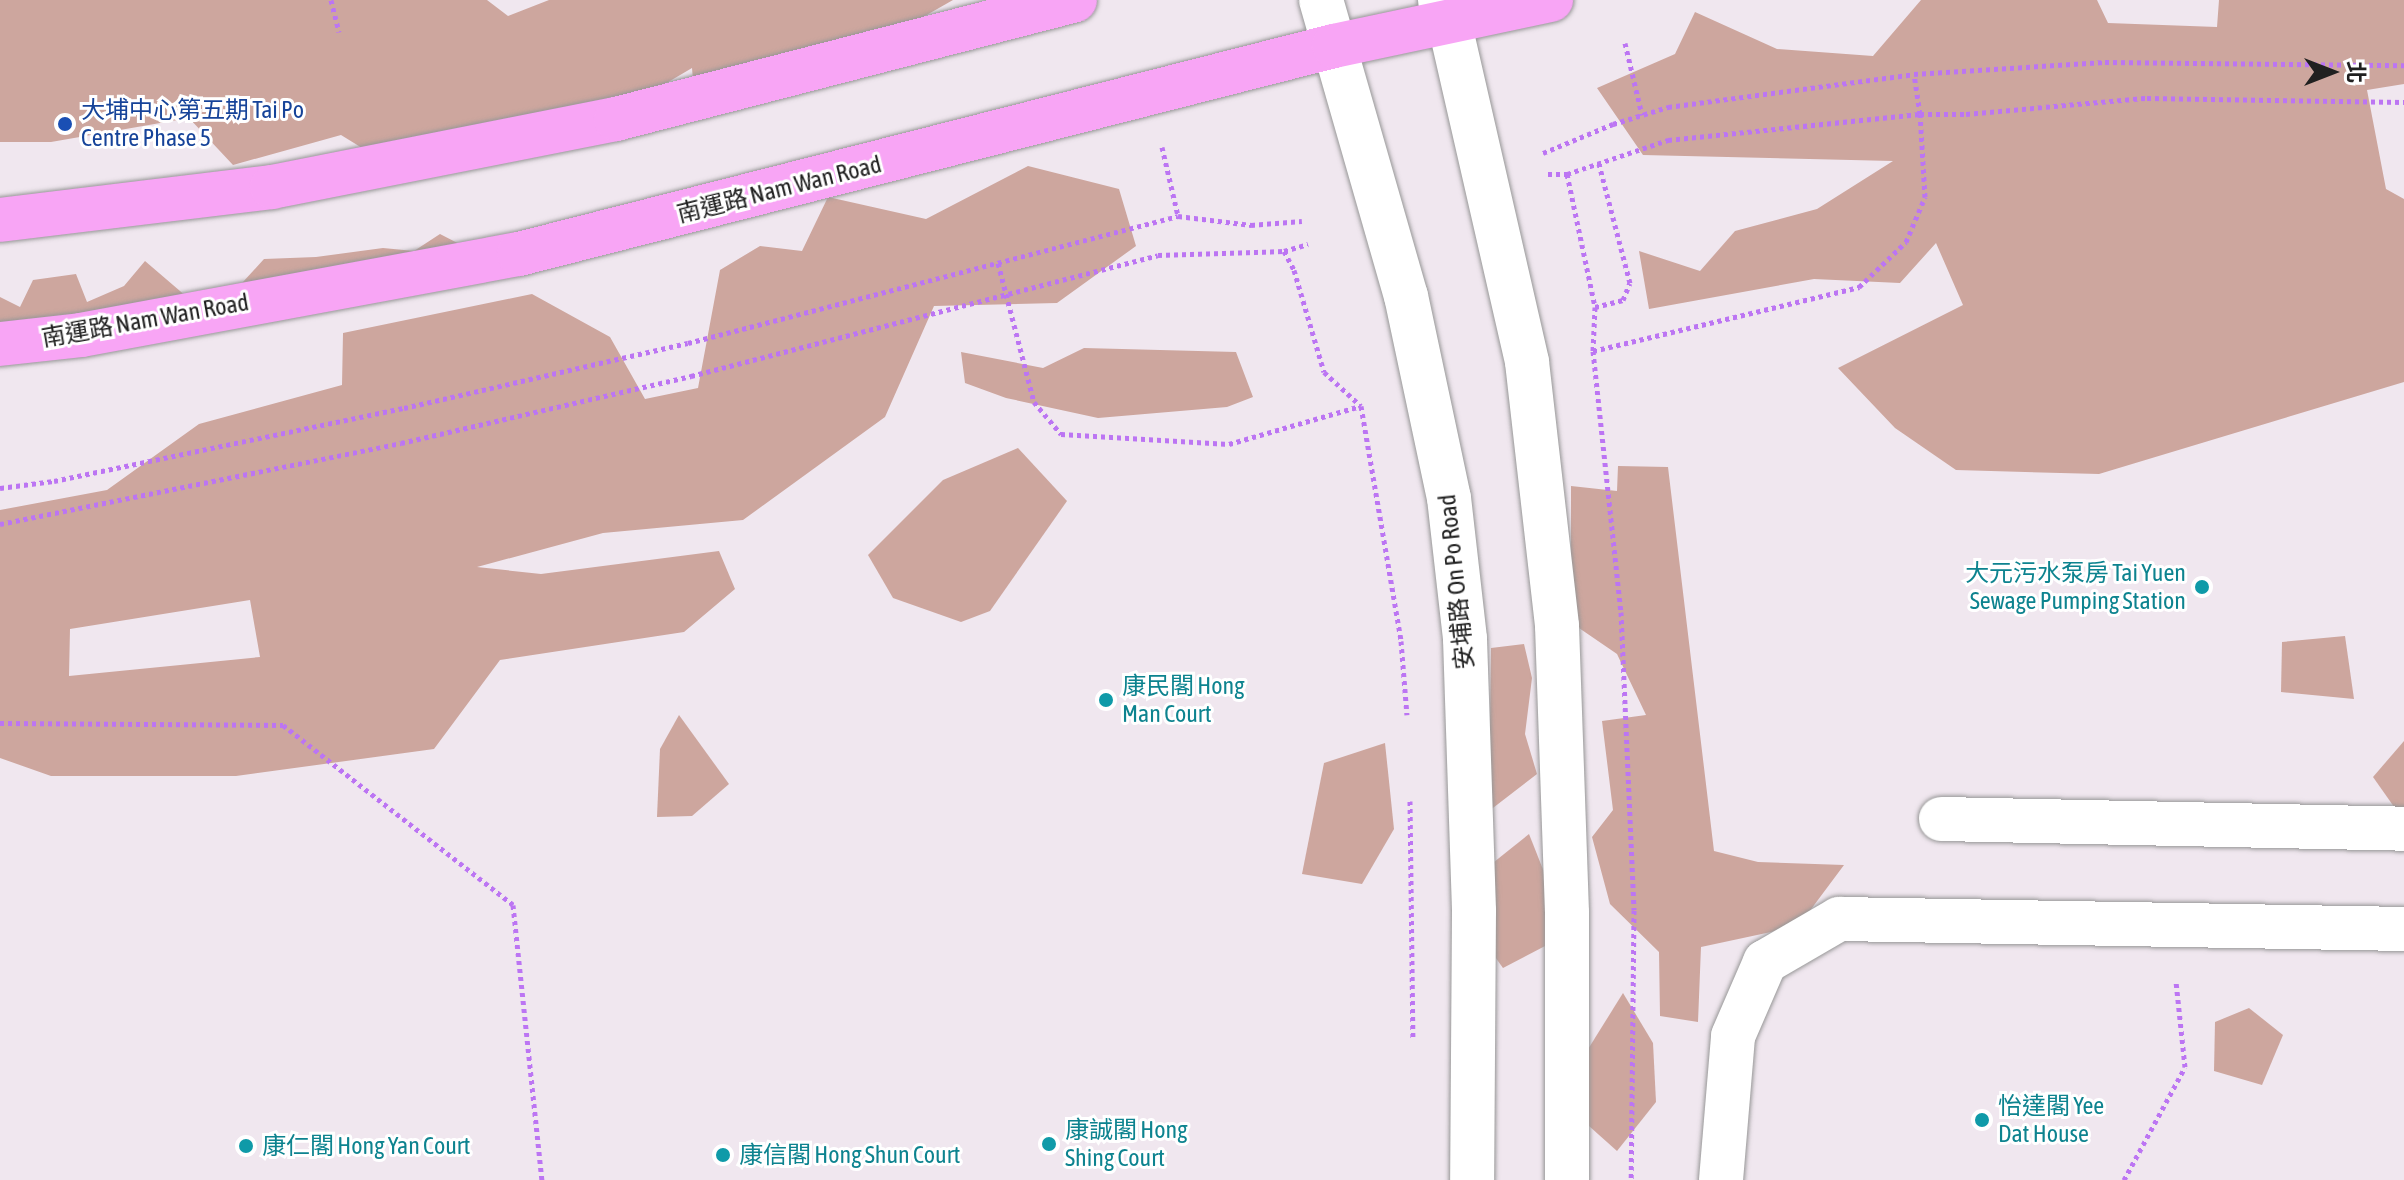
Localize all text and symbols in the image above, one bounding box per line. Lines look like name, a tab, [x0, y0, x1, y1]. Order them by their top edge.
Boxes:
north arrow	[2292, 32, 2372, 112]
text: 北	[2343, 61, 2369, 83]
place label: 大埔中心第五期 Tai Po Centre Phase 5	[81, 96, 304, 152]
marker: 大埔中心第五期 Tai Po Centre Phase 5	[56, 115, 74, 133]
street label: 南運路 Nam Wan Road	[674, 150, 884, 228]
street label: 南運路 Nam Wan Road	[39, 288, 251, 352]
street label: 安埔路 On Po Road	[1432, 493, 1480, 671]
place label: 大元污水泵房 Tai Yuen Sewage Pumping Station	[1965, 559, 2186, 615]
marker: 大元污水泵房 Tai Yuen Sewage Pumping Station	[2193, 578, 2211, 596]
place label: 康民閣 Hong Man Court	[1122, 672, 1244, 728]
marker: 康民閣 Hong Man Court	[1097, 691, 1115, 709]
place label: 怡達閣 Yee Dat House	[1998, 1092, 2104, 1148]
marker: 怡達閣 Yee Dat House	[1973, 1111, 1991, 1129]
place label: 康誠閣 Hong Shing Court	[1065, 1116, 1187, 1172]
place label: 康仁閣 Hong Yan Court	[262, 1132, 471, 1160]
marker: 康誠閣 Hong Shing Court	[1040, 1135, 1058, 1153]
marker: 康仁閣 Hong Yan Court	[237, 1137, 255, 1155]
place label: 康信閣 Hong Shun Court	[739, 1141, 960, 1169]
marker: 康信閣 Hong Shun Court	[714, 1146, 732, 1164]

